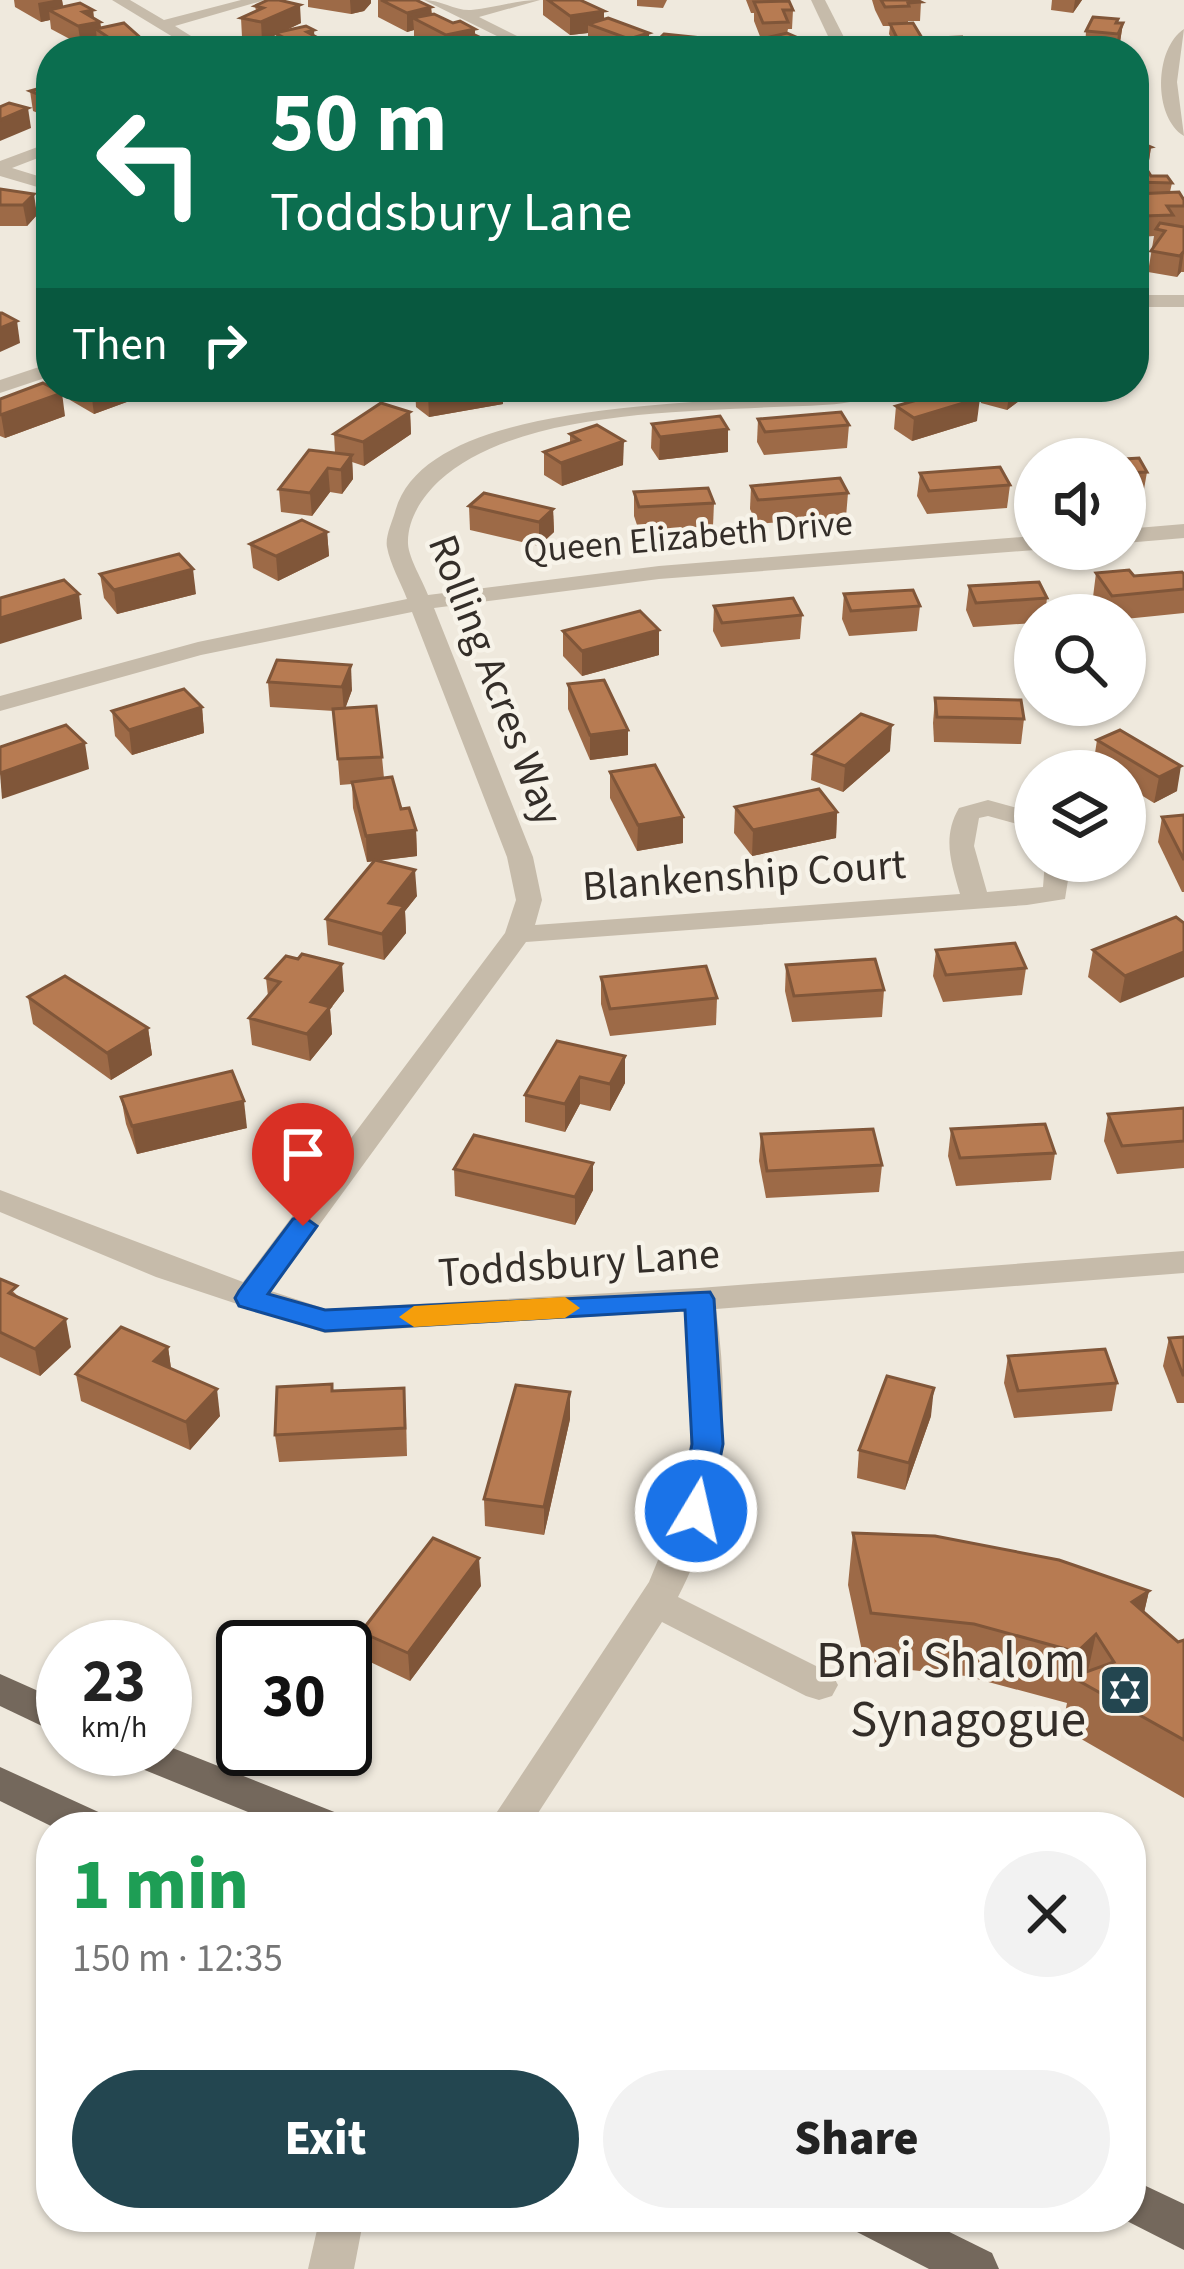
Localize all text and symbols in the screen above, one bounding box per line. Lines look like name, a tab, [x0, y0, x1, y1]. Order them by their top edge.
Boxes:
text: 50 m	[270, 64, 448, 184]
icon: left	[72, 84, 228, 240]
text: Toddsbury Lane	[270, 175, 632, 252]
icon: right	[192, 312, 258, 378]
text: Then	[72, 313, 168, 377]
map controls	[1014, 438, 1146, 882]
button: sound	[1014, 438, 1146, 570]
street label: Queen Elizabeth Drive	[521, 497, 855, 577]
street label: Rolling Acres Way	[412, 526, 578, 834]
button: search	[1014, 594, 1146, 726]
button: layers	[1014, 750, 1146, 882]
street label: Blankenship Court	[580, 835, 908, 917]
pin	[252, 1103, 354, 1226]
icon: arrive	[270, 1121, 336, 1187]
street label: Toddsbury Lane	[436, 1224, 722, 1304]
position arrow	[633, 1448, 759, 1574]
speed limit sign: 30	[216, 1620, 372, 1776]
place label: Bnai Shalom Synagogue	[816, 1625, 1086, 1756]
text: 23	[82, 1640, 146, 1725]
synagogue icon: Bnai Shalom Synagogue	[1097, 1662, 1153, 1718]
text: km/h	[81, 1706, 147, 1749]
text: 1 min	[72, 1834, 249, 1937]
button: close	[984, 1851, 1110, 1977]
text: 150 m · 12:35	[72, 1931, 283, 1987]
button: Exit	[72, 2070, 579, 2208]
button: Share	[603, 2070, 1110, 2208]

